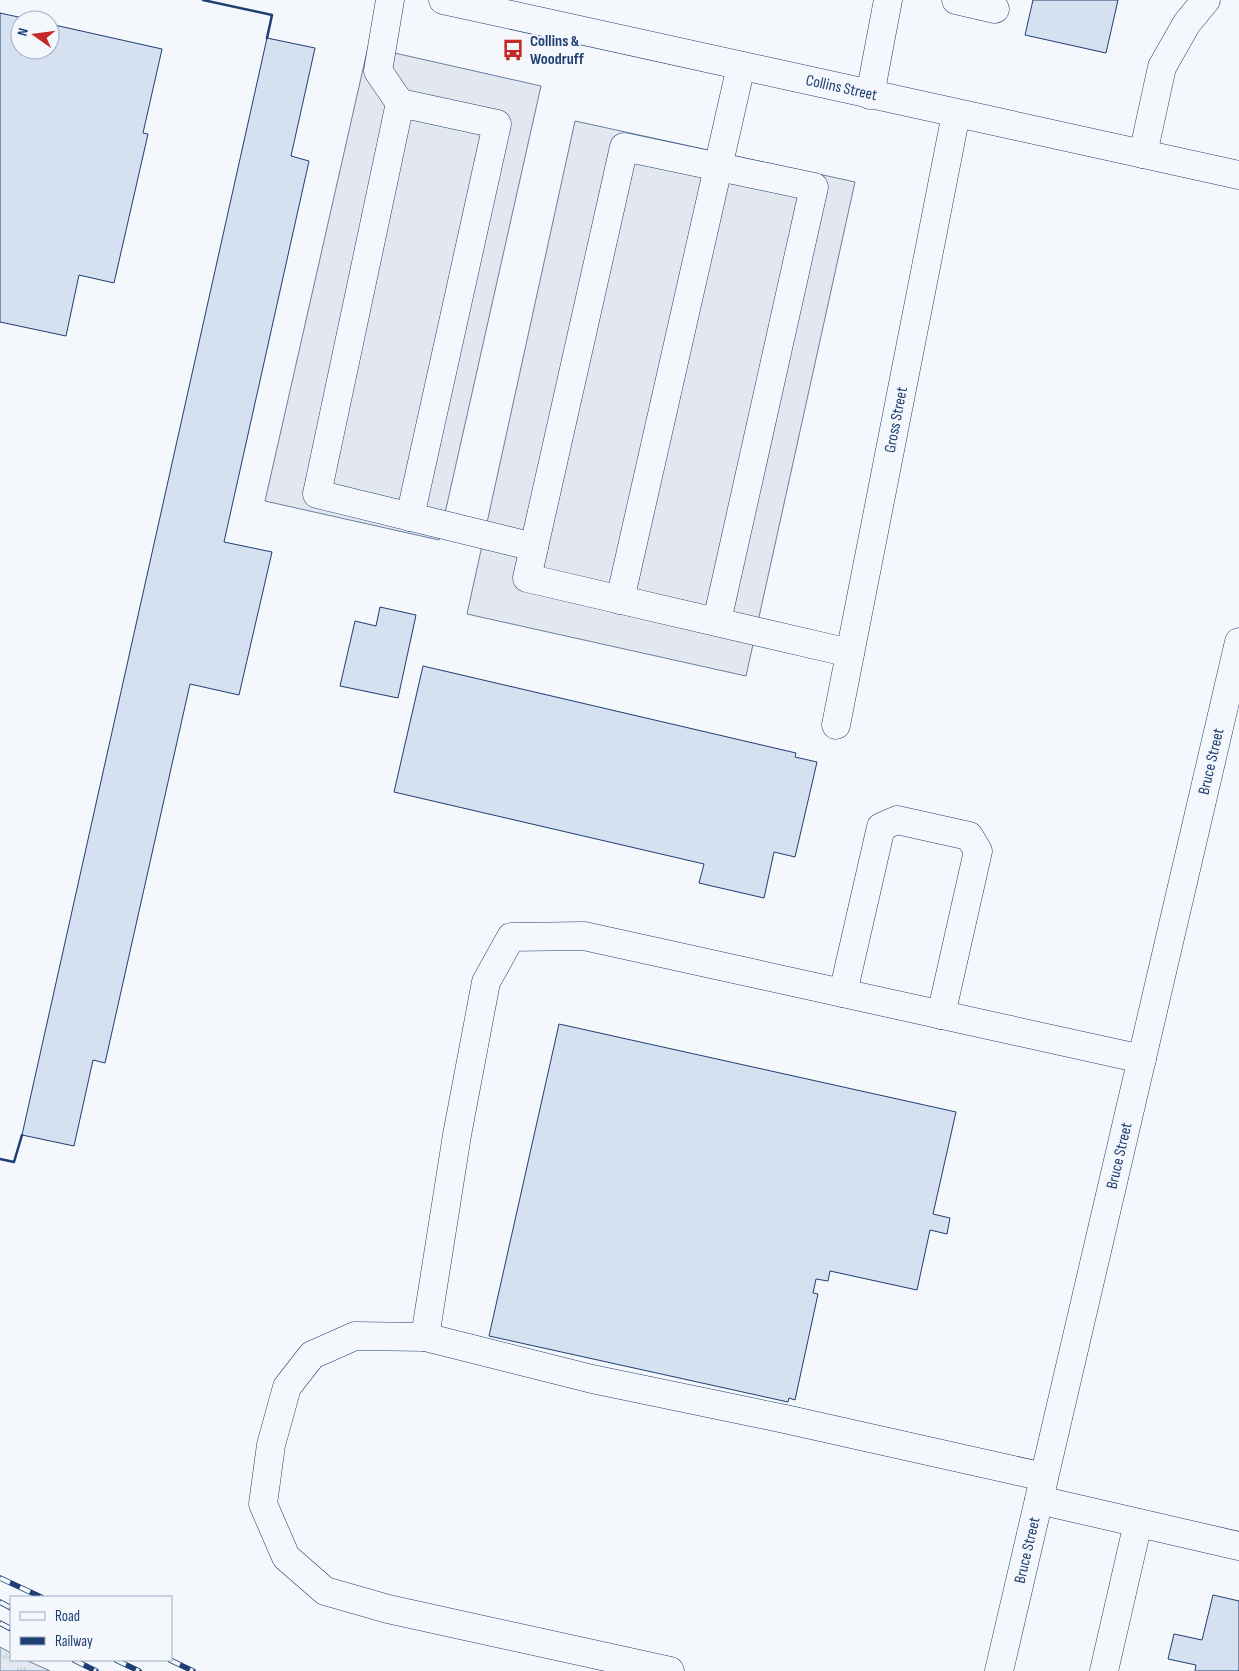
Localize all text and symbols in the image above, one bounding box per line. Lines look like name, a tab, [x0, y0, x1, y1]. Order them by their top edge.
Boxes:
north arrow	[10, 10, 60, 60]
text: N	[14, 26, 32, 38]
place label: Collins & Woodruff	[530, 32, 585, 69]
bus stop icon: Collins & Woodruff	[500, 37, 526, 63]
street label: Collins Street	[804, 71, 879, 105]
street label: Gross Street	[880, 385, 912, 454]
street label: Bruce Street	[1194, 726, 1228, 796]
street label: Bruce Street	[1102, 1121, 1136, 1191]
street label: Bruce Street	[1010, 1515, 1044, 1585]
legend	[10, 1596, 172, 1661]
text: Road	[55, 1607, 80, 1626]
text: Railway	[55, 1632, 93, 1651]

